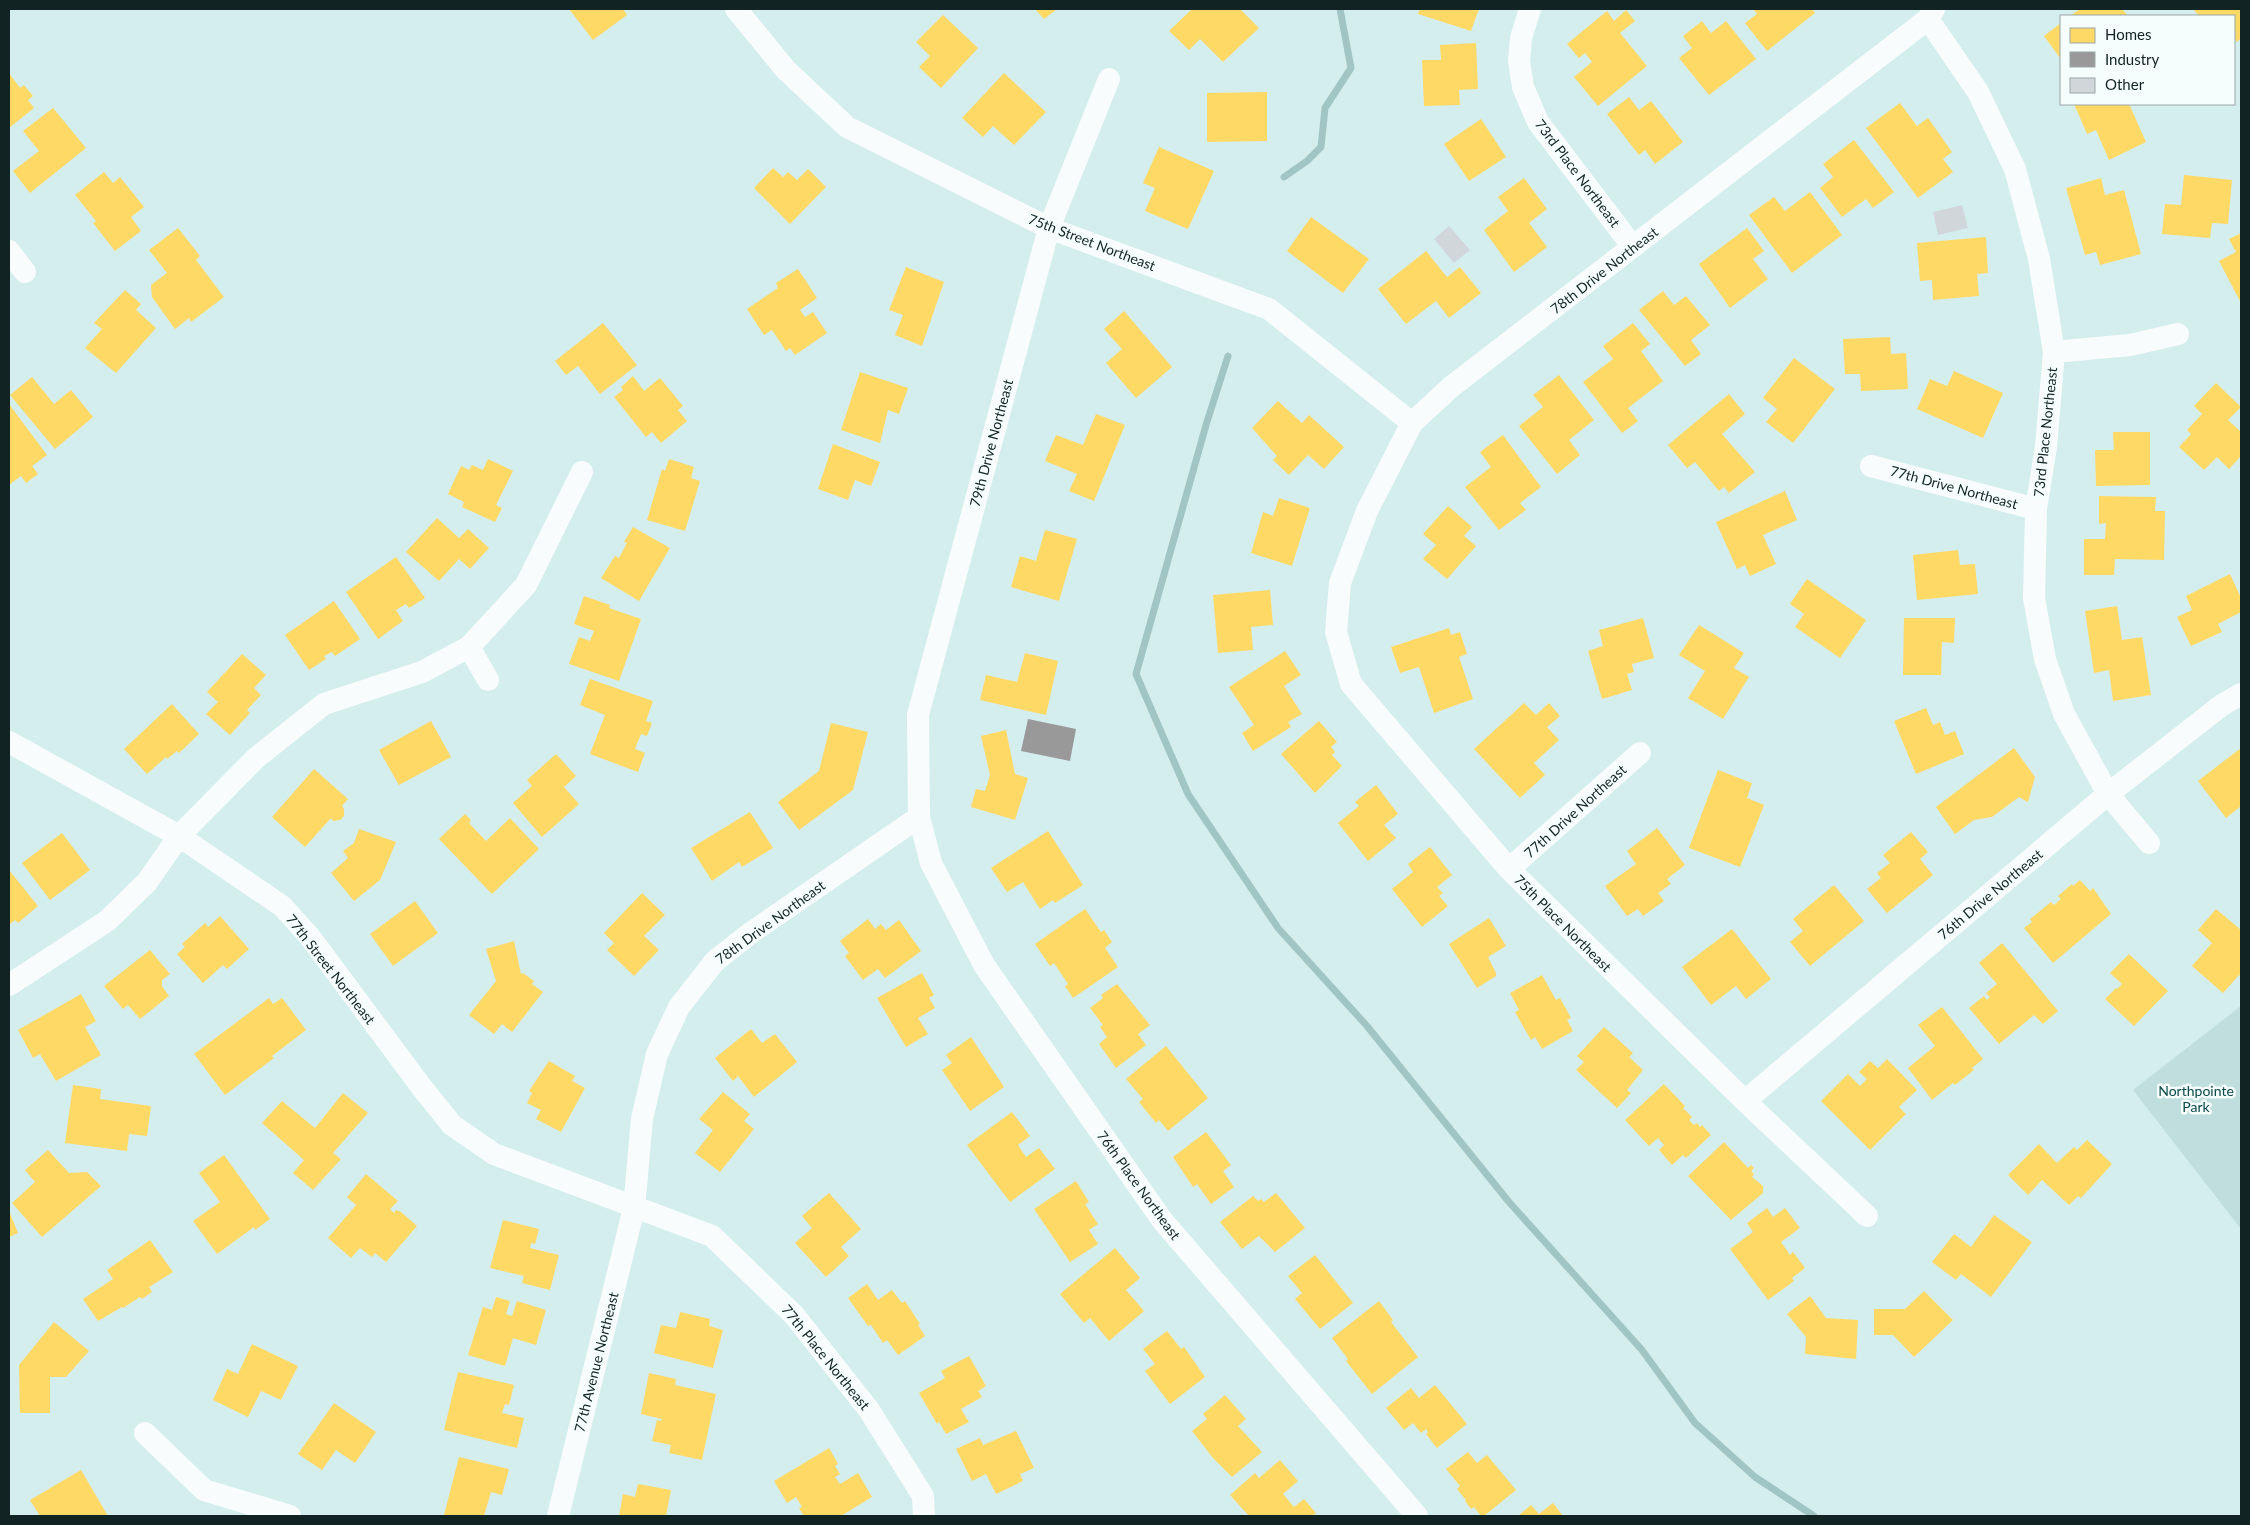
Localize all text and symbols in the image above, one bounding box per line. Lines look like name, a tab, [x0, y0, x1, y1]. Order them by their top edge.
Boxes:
legend	[2060, 15, 2235, 105]
text: Homes	[2105, 25, 2151, 43]
text: Industry	[2105, 50, 2160, 68]
text: Other	[2105, 75, 2145, 93]
street label: 73rd Place Northeast	[1532, 116, 1624, 230]
street label: 75th Street Northeast	[1026, 210, 1158, 274]
street label: 78th Drive Northeast	[1547, 223, 1661, 317]
street label: 73rd Place Northeast	[2030, 366, 2060, 498]
street label: 79th Drive Northeast	[966, 377, 1016, 509]
street label: 77th Drive Northeast	[1888, 462, 2020, 512]
street label: 77th Drive Northeast	[1520, 761, 1630, 861]
street label: 76th Drive Northeast	[1934, 845, 2046, 943]
street label: 75th Place Northeast	[1511, 871, 1615, 975]
street label: 78th Drive Northeast	[712, 877, 828, 967]
street label: 77th Street Northeast	[283, 911, 379, 1027]
park label: Northpointe Park	[2158, 1082, 2234, 1115]
street label: 76th Place Northeast	[1094, 1127, 1184, 1243]
street label: 77th Avenue Northeast	[570, 1290, 622, 1434]
street label: 77th Place Northeast	[778, 1301, 874, 1413]

